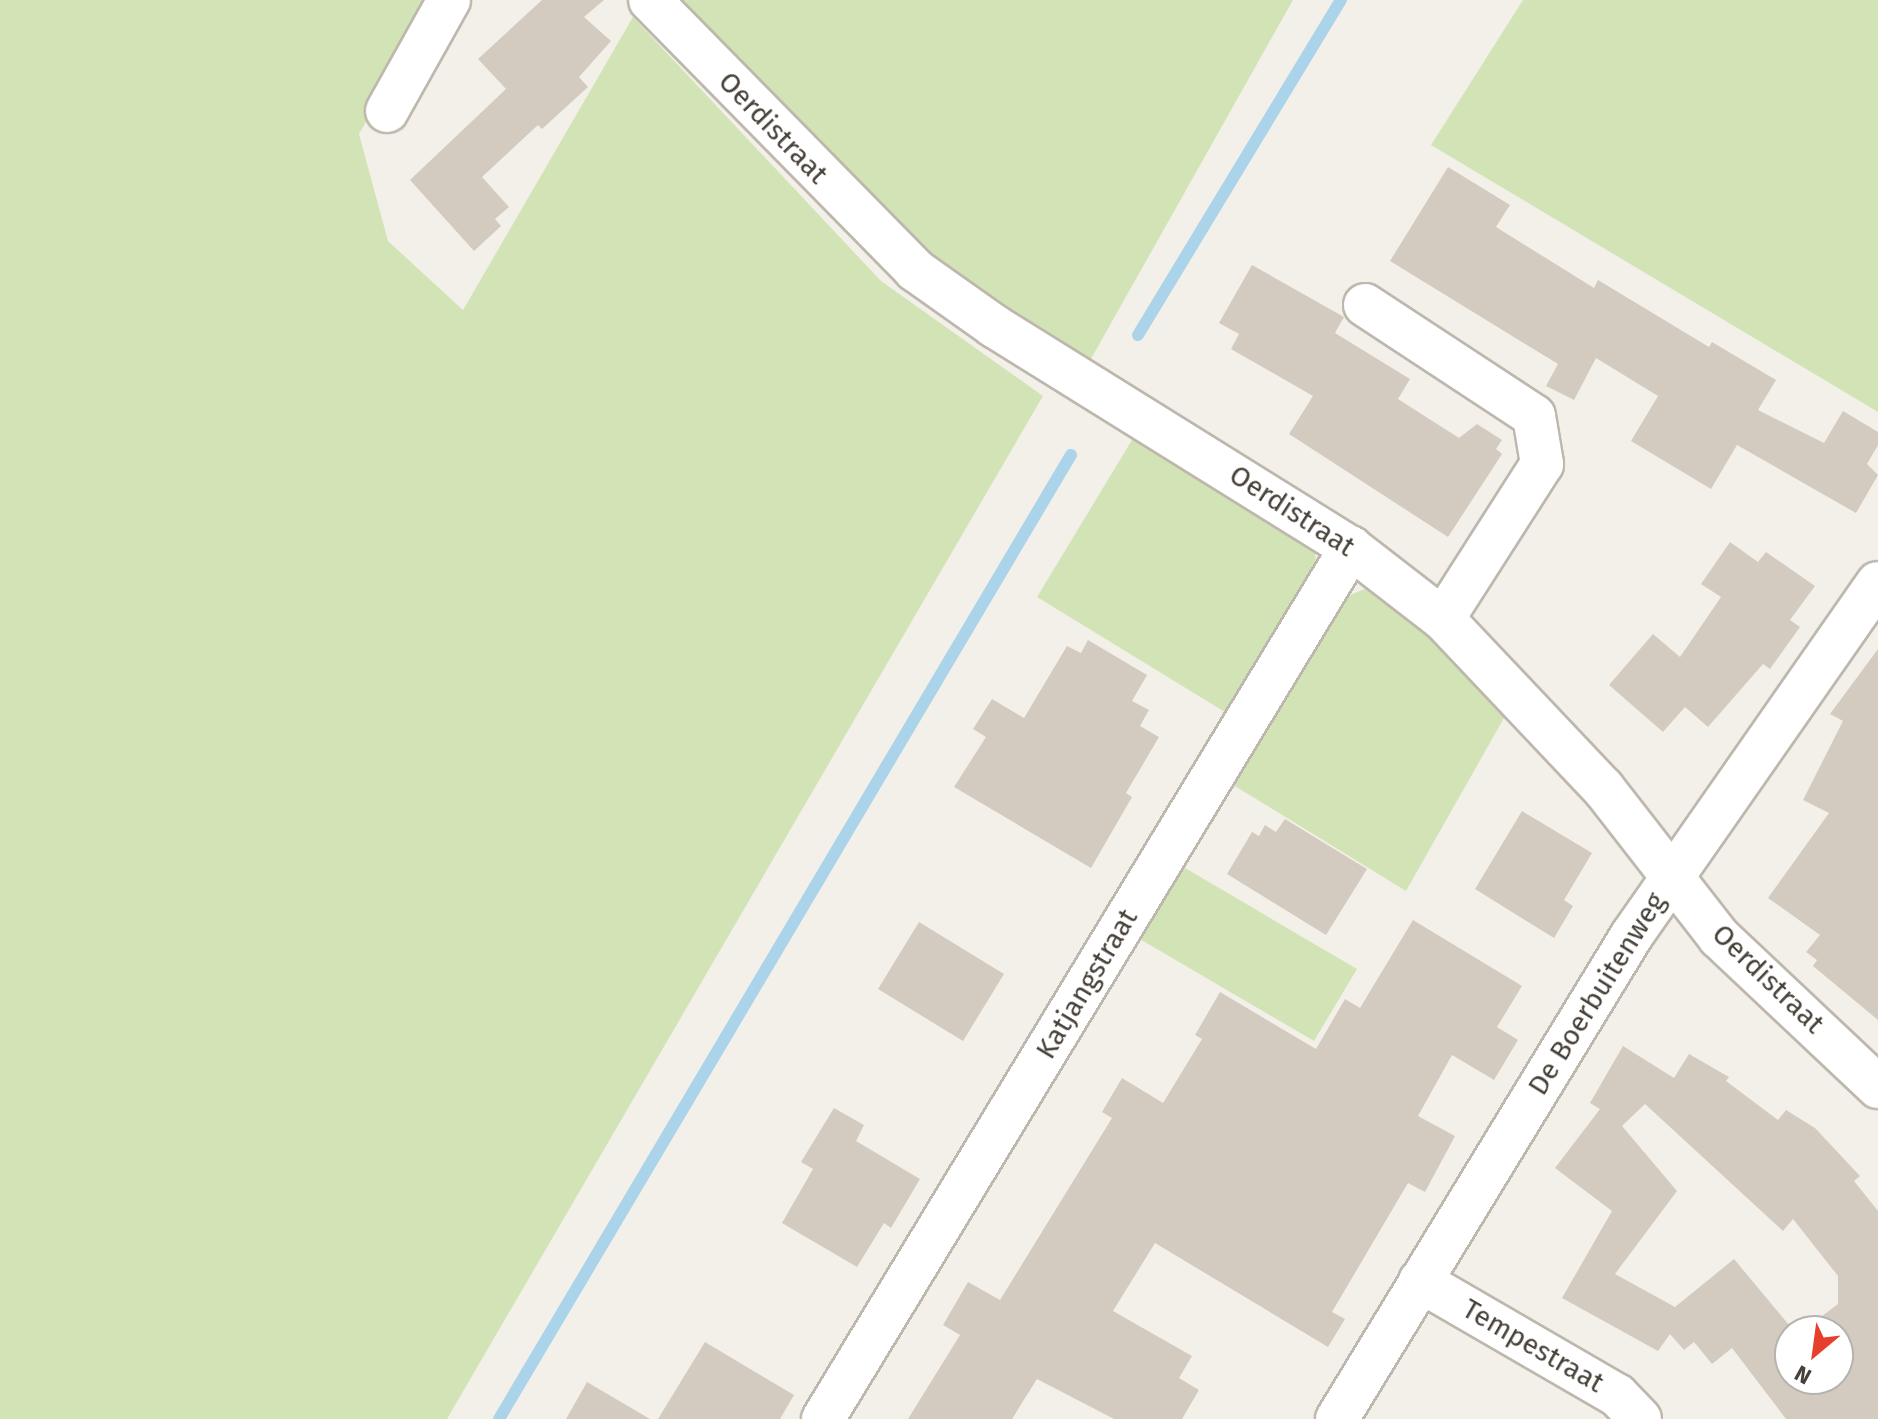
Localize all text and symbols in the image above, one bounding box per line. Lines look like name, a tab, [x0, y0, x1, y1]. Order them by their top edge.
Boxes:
street label: Oerdistraat	[711, 65, 835, 191]
street label: Oerdistraat	[1223, 458, 1361, 564]
street label: De Boerbuitenweg	[1521, 887, 1673, 1101]
street label: Katjangstraat	[1029, 903, 1145, 1065]
street label: Oerdistraat	[1705, 917, 1831, 1041]
street label: Tempestraat	[1456, 1292, 1610, 1400]
north arrow	[1774, 1315, 1854, 1395]
text: N	[1790, 1359, 1816, 1390]

